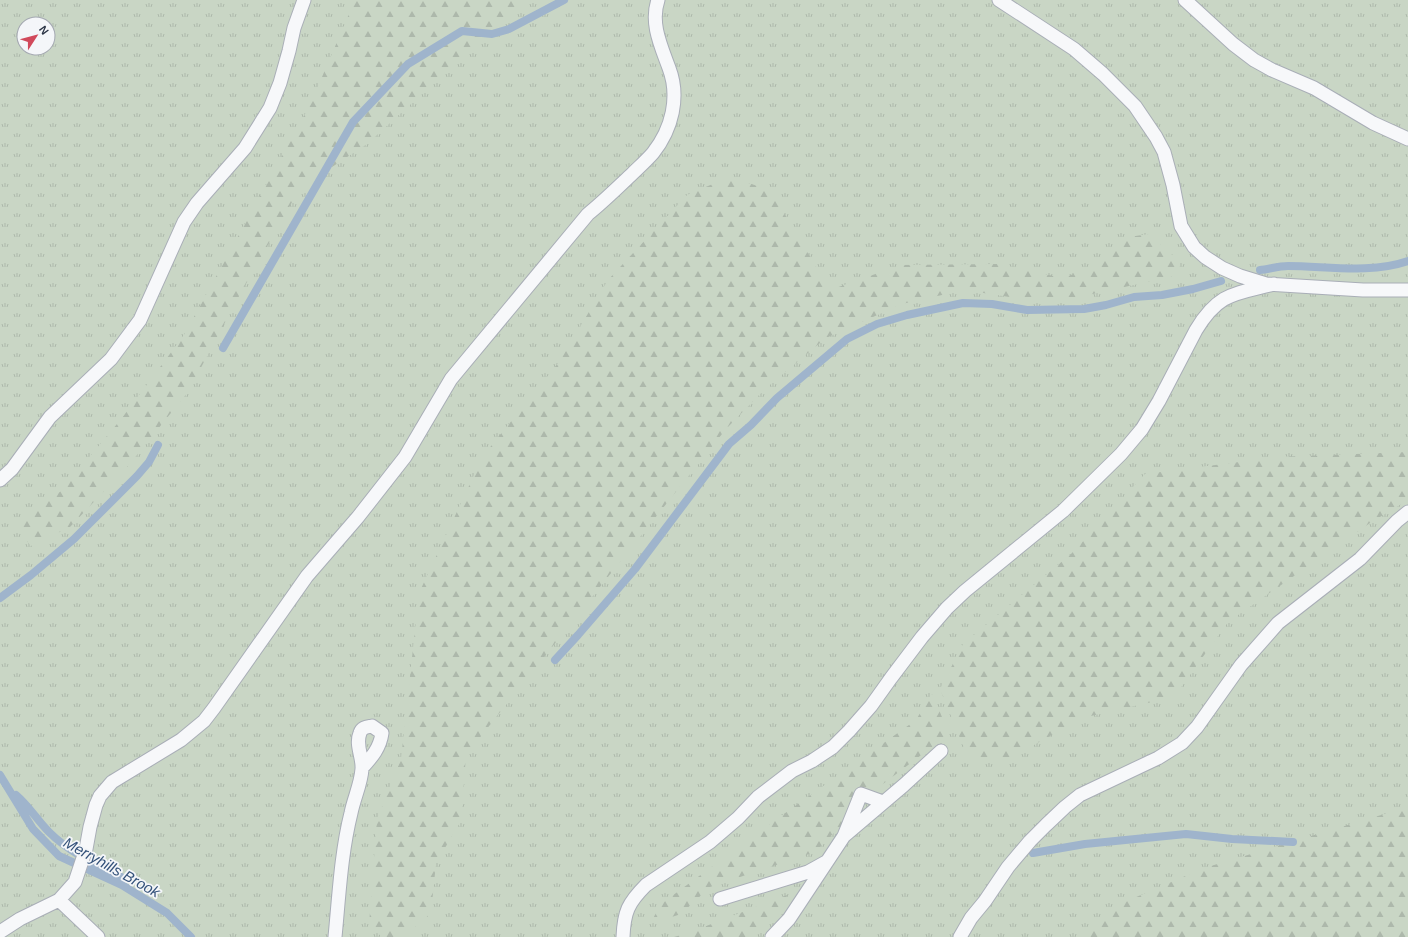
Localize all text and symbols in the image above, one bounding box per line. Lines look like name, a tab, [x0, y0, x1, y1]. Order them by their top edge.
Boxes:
north arrow	[16, 16, 56, 56]
text: N	[37, 23, 51, 37]
water label: Merryhills Brook	[61, 833, 164, 901]

